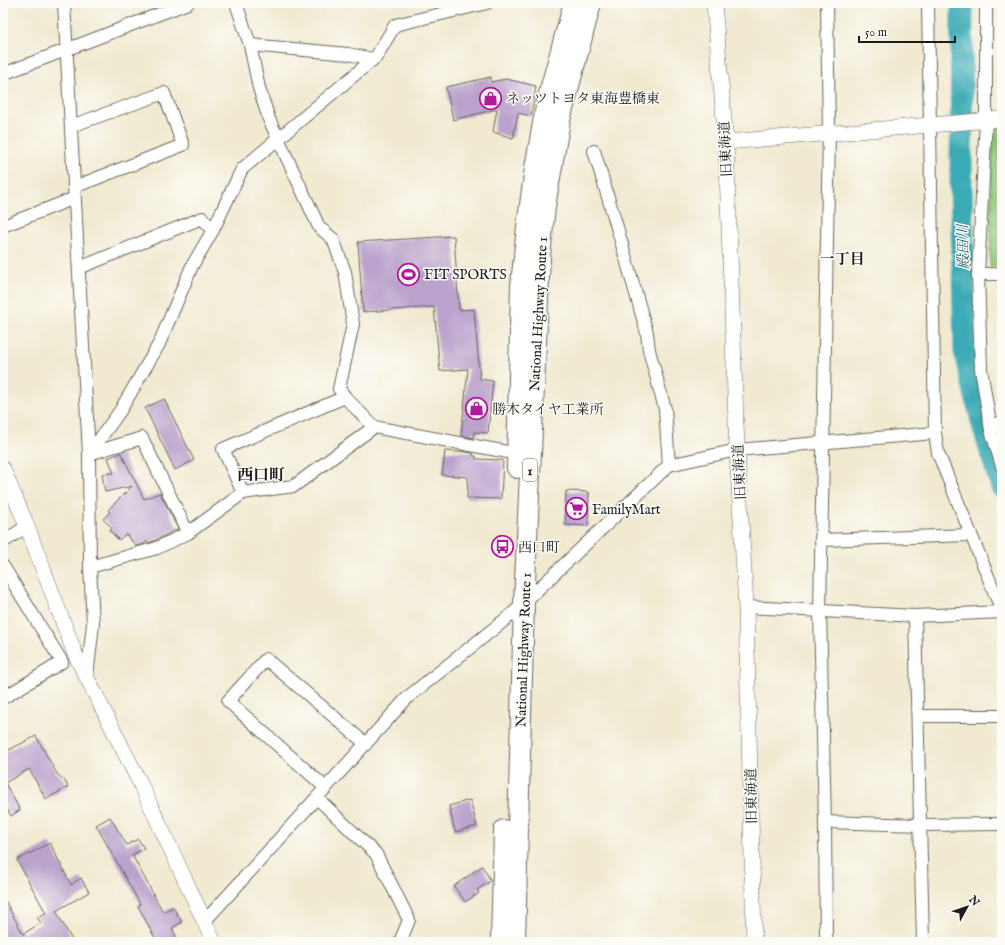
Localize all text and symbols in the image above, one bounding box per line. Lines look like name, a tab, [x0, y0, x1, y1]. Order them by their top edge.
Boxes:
scale bar	[859, 18, 955, 44]
text: 50 m	[865, 25, 887, 40]
shop icon: ネッツトヨタ東海豊橋東	[478, 85, 504, 111]
place label: ネッツトヨタ東海豊橋東	[506, 90, 660, 108]
street label: 旧東海道	[716, 121, 736, 177]
water label: 殿田川	[954, 222, 973, 270]
street label: National Highway Route 1	[526, 236, 552, 392]
district label: 一丁目	[819, 250, 865, 269]
sports icon: FIT SPORTS	[395, 261, 421, 287]
place label: FIT SPORTS	[424, 266, 507, 284]
shop icon: 勝木タイヤ工業所	[464, 396, 490, 422]
place label: 勝木タイヤ工業所	[492, 401, 604, 419]
street label: 旧東海道	[730, 444, 750, 500]
road number: 1	[523, 459, 537, 481]
district label: 西口町	[237, 466, 285, 486]
supermarket icon: FamilyMart	[564, 496, 590, 522]
place label: FamilyMart	[592, 501, 661, 519]
bus stop icon: 西口町	[489, 534, 515, 560]
place label: 西口町	[518, 539, 560, 557]
street label: National Highway Route 1	[512, 572, 536, 728]
street label: 旧東海道	[743, 768, 761, 824]
north arrow	[947, 887, 987, 927]
text: N	[965, 892, 983, 910]

